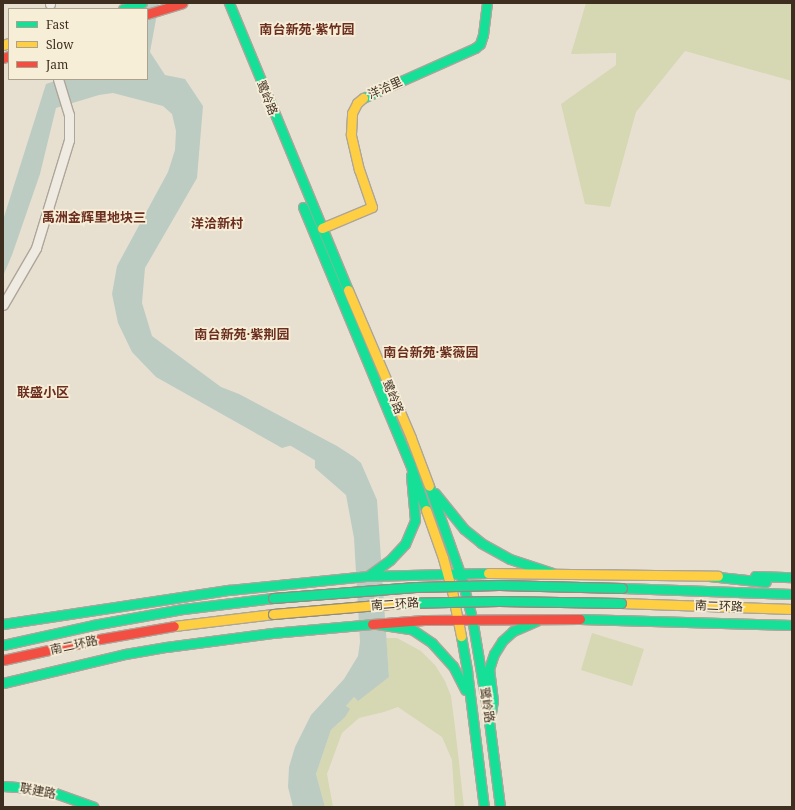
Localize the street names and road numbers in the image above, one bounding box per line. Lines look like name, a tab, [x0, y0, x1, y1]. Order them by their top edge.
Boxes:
street label: 洋洽里	[366, 74, 404, 102]
street label: 鹭岭路	[254, 79, 280, 117]
street label: 鹭岭路	[379, 378, 407, 416]
street label: 南二环路	[371, 595, 419, 613]
street label: 南二环路	[695, 598, 743, 614]
street label: 南二环路	[49, 633, 99, 657]
street label: 鹭岭路	[477, 686, 497, 724]
street label: 联建路	[19, 781, 57, 801]

